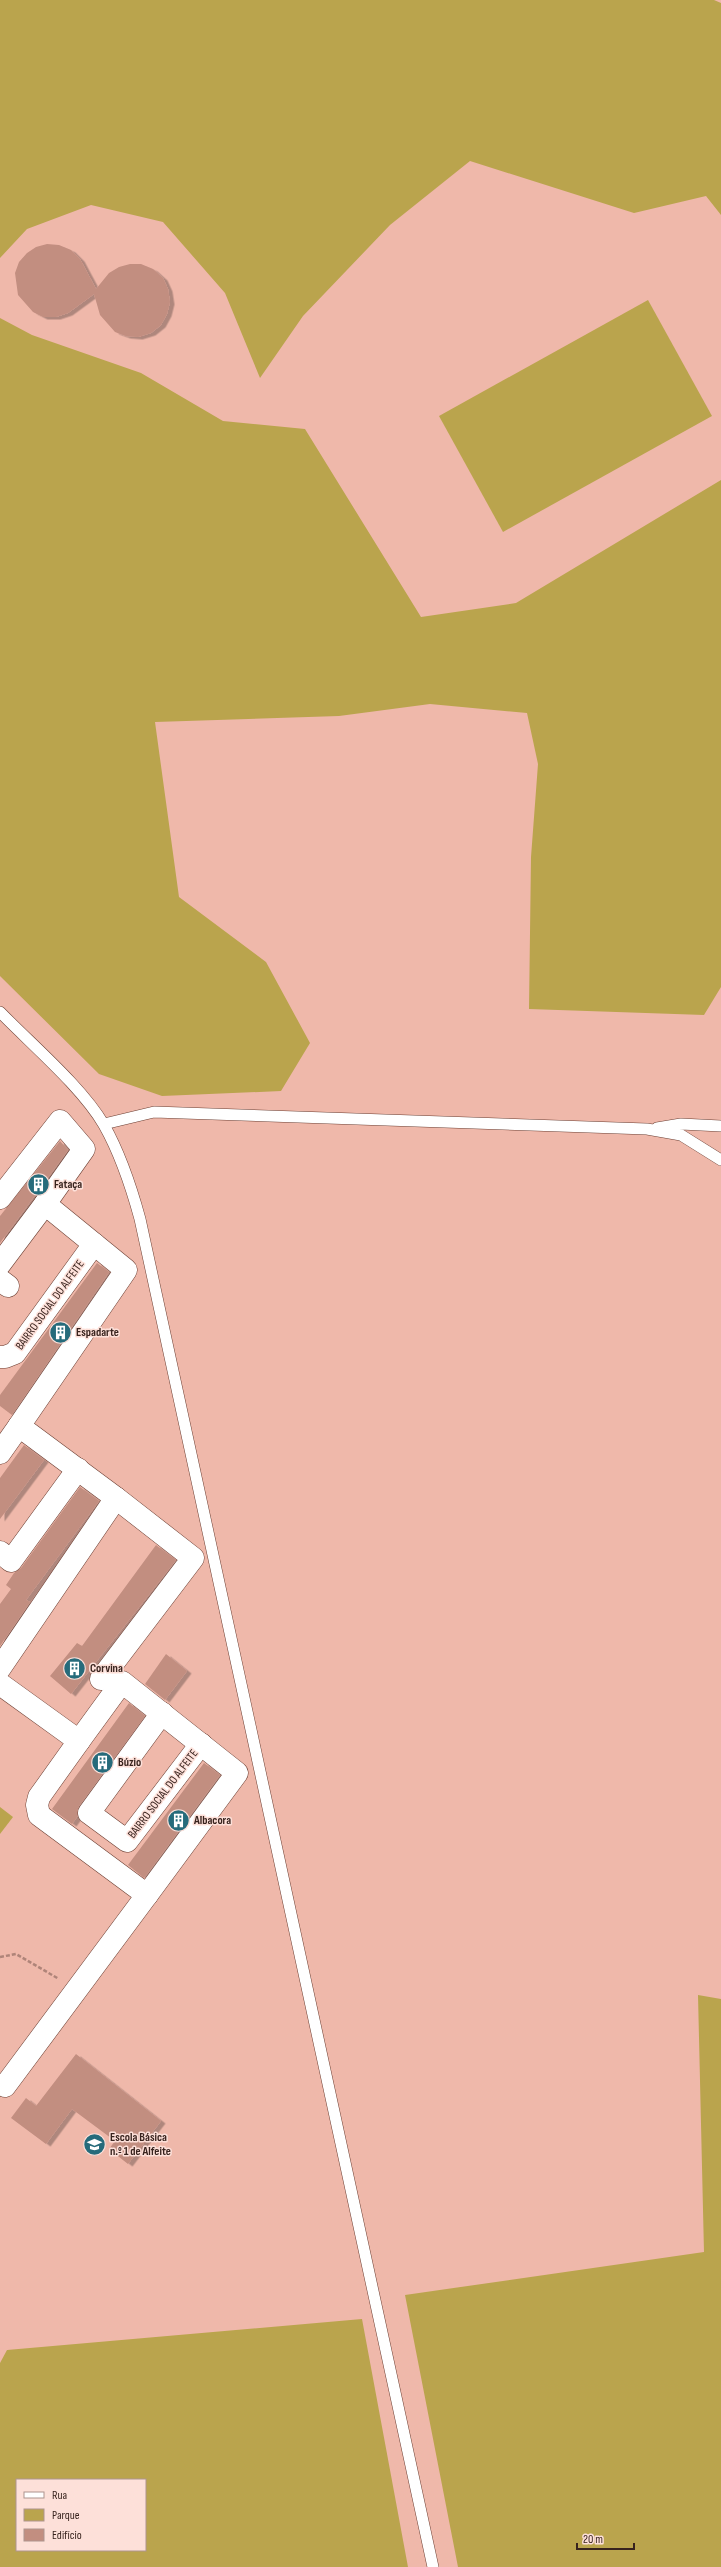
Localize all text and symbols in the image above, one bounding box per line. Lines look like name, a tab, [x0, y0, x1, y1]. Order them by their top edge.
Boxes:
building icon: Fataça	[26, 1171, 52, 1197]
place label: Fataça	[54, 1177, 82, 1192]
street label: BAIRRO SOCIAL DO ALFEITE	[12, 1257, 88, 1353]
building icon: Espadarte	[47, 1319, 73, 1345]
place label: Espadarte	[76, 1325, 119, 1340]
building icon: Corvina	[61, 1655, 87, 1681]
place label: Corvina	[90, 1661, 123, 1676]
street label: BAIRRO SOCIAL DO ALFEITE	[125, 1746, 201, 1842]
building icon: Búzio	[89, 1749, 115, 1775]
place label: Búzio	[118, 1755, 141, 1770]
building icon: Albacora	[165, 1807, 191, 1833]
place label: Albacora	[193, 1813, 231, 1828]
place label: Escola Básica n.º 1 de Alfeite	[110, 2130, 171, 2159]
school or university icon: Escola Básica n.º 1 de Alfeite	[82, 2131, 108, 2157]
legend	[16, 2479, 146, 2551]
text: Rua	[52, 2488, 68, 2503]
text: Parque	[52, 2508, 80, 2523]
scale bar	[577, 2525, 634, 2551]
text: Edifício	[52, 2528, 82, 2543]
text: 20 m	[583, 2532, 603, 2547]

